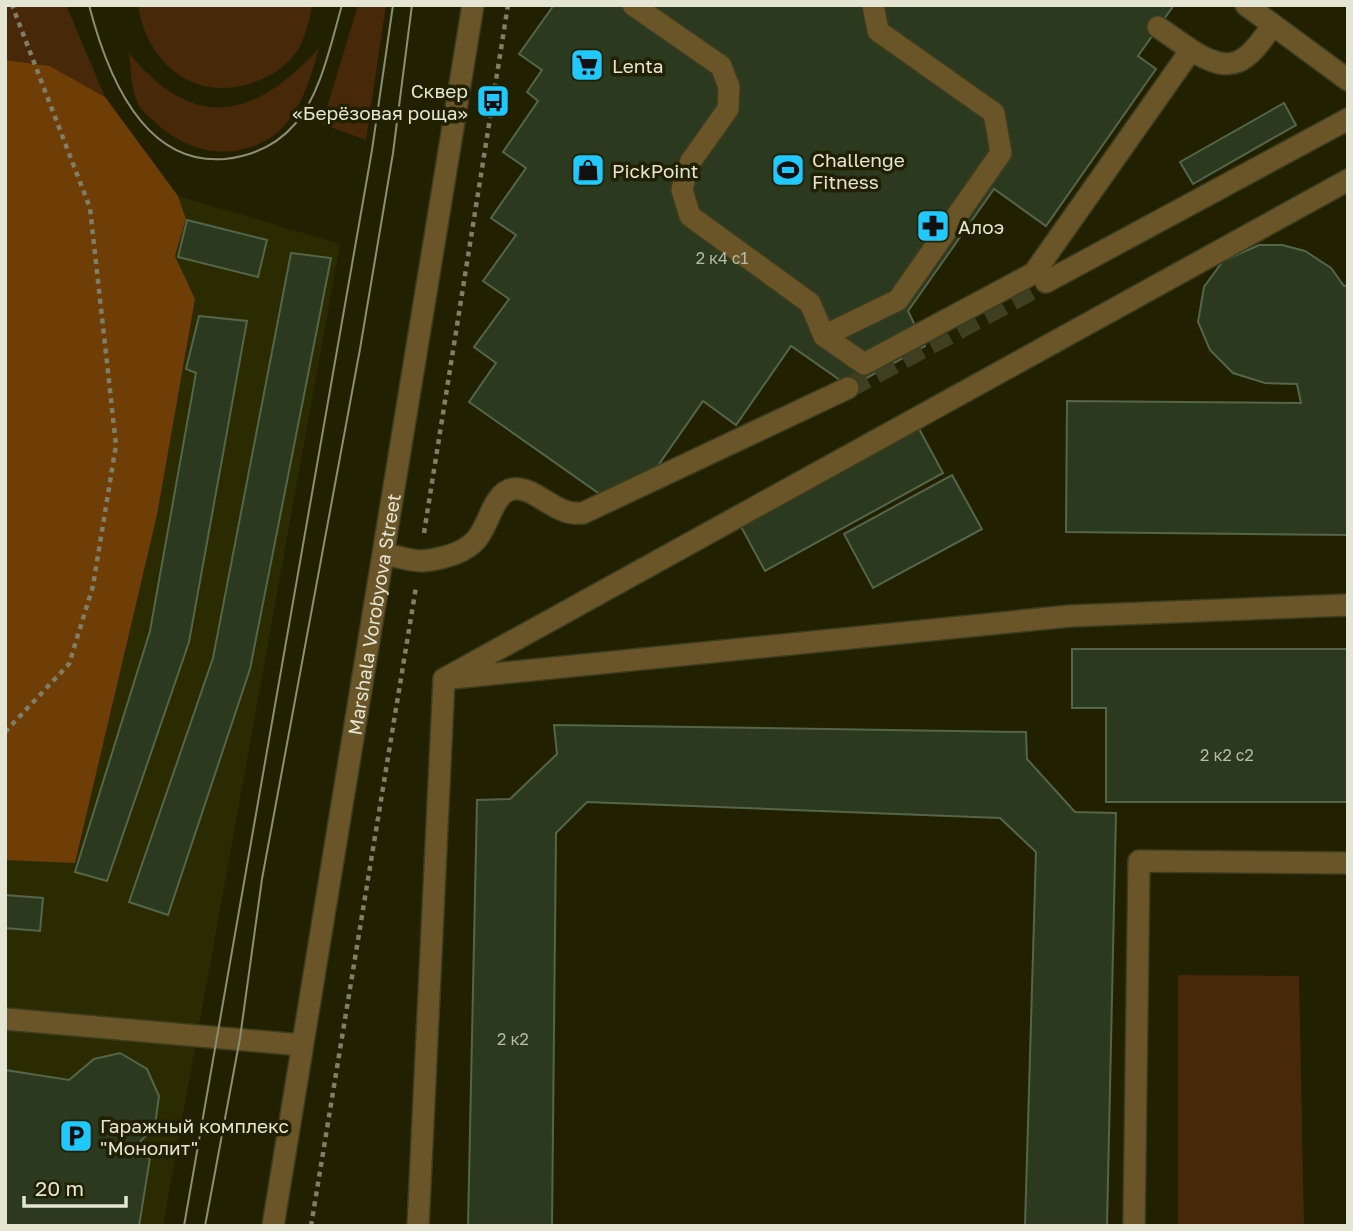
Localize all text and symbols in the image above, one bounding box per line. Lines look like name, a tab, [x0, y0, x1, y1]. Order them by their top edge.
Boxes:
supermarket icon: Lenta	[568, 46, 606, 84]
place label: Lenta	[612, 54, 664, 77]
place label: Сквер «Берёзовая роща»	[292, 79, 468, 124]
bus stop icon: Сквер «Берёзовая роща»	[474, 82, 512, 120]
place label: Challenge Fitness	[812, 148, 905, 193]
shop icon: PickPoint	[569, 151, 607, 189]
sports icon: Challenge Fitness	[769, 151, 807, 189]
place label: PickPoint	[612, 159, 698, 182]
pharmacy icon: Алоэ	[914, 207, 952, 245]
place label: Алоэ	[958, 215, 1004, 238]
house number: 2 к4 с1	[696, 248, 749, 268]
street label: Marshala Vorobyova Street	[342, 492, 404, 737]
house number: 2 к2 с2	[1200, 745, 1254, 765]
house number: 2 к2	[497, 1029, 529, 1049]
place label: Гаражный комплекс "Монолит"	[100, 1114, 289, 1159]
parking icon: Гаражный комплекс "Монолит"	[57, 1117, 95, 1155]
scale bar	[24, 1164, 126, 1208]
text: 20 m	[35, 1175, 84, 1201]

